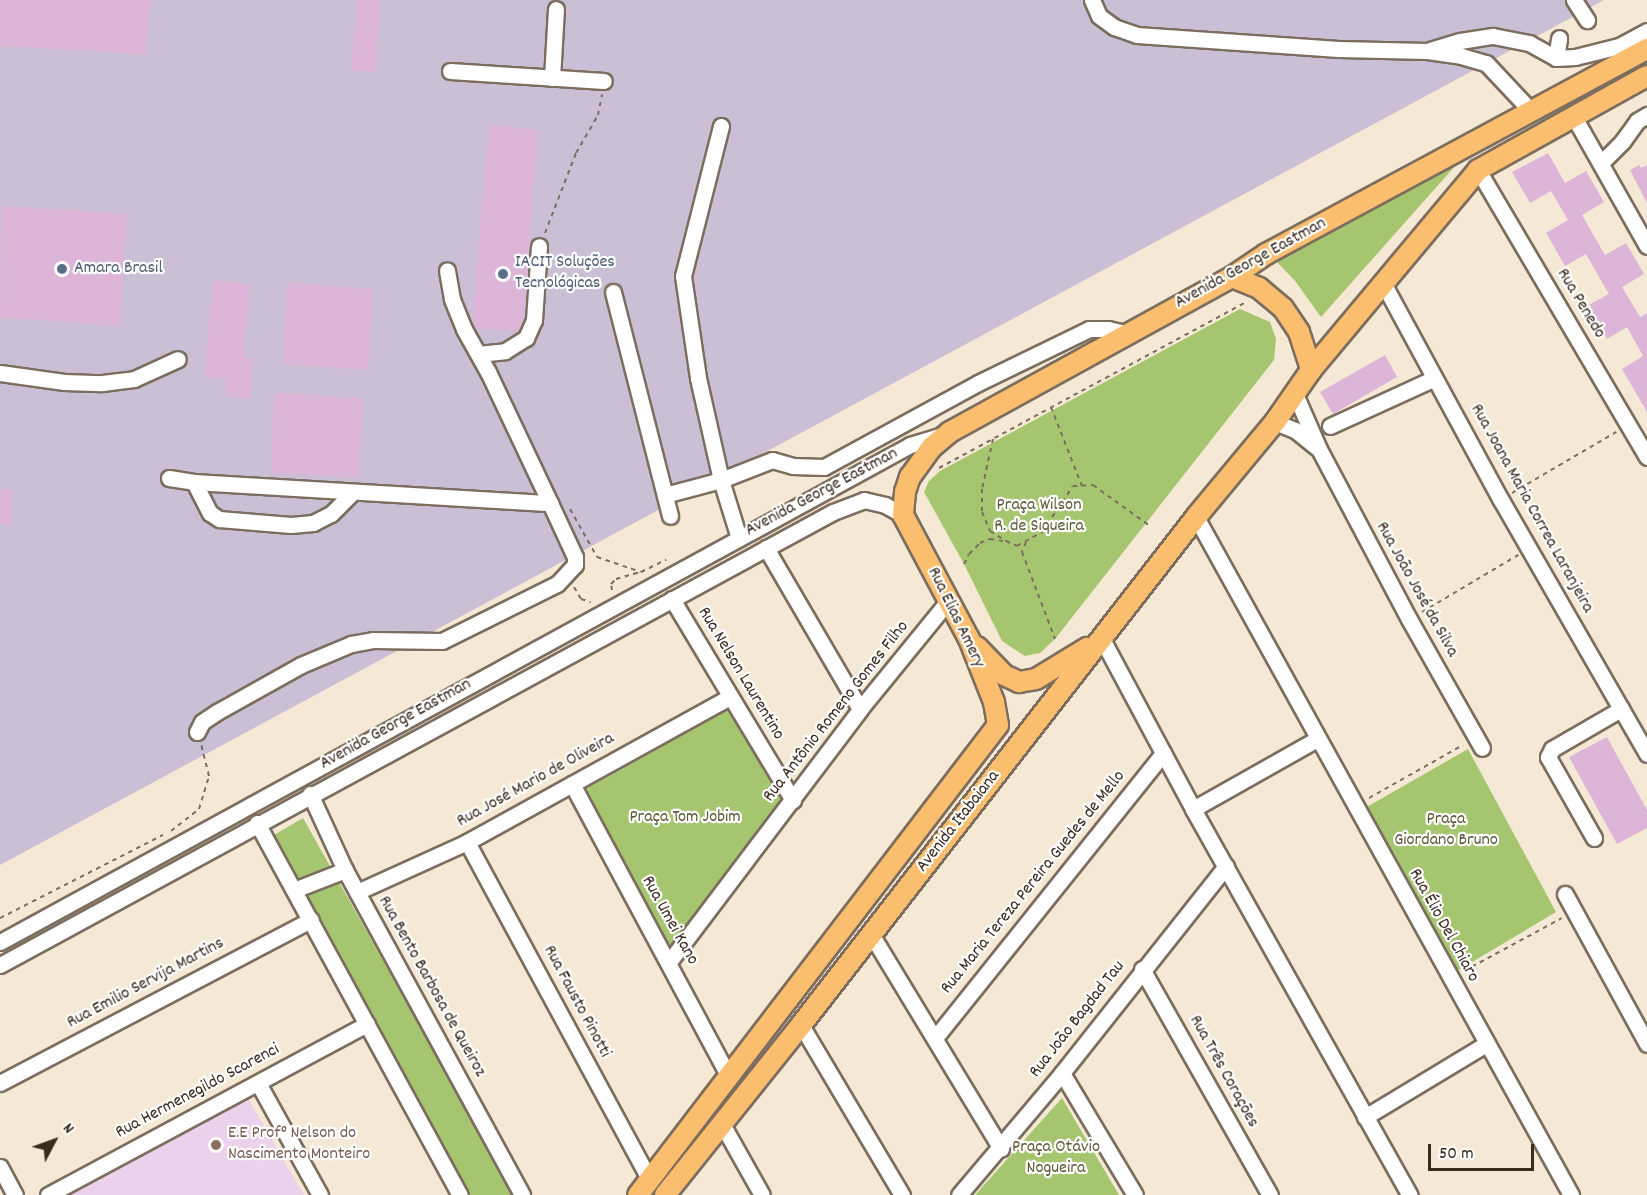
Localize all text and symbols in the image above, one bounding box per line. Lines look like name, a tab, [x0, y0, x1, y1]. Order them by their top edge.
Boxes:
street label: Avenida George Eastman	[1172, 213, 1330, 315]
place label: IACIT Soluções Tecnológicas	[515, 253, 615, 296]
place label: Amara Brasil	[74, 258, 163, 280]
marker: Amara Brasil	[55, 262, 69, 276]
street label: Rua Penedo	[1551, 265, 1609, 343]
marker: IACIT Soluções Tecnológicas	[496, 267, 510, 281]
street label: Rua Joana Maria Correa Laranjeira	[1464, 401, 1598, 617]
street label: Avenida George Eastman	[742, 444, 902, 542]
park label: Praça Wilson R. de Siqueira	[994, 496, 1084, 538]
street label: Rua João José da Silva	[1370, 519, 1462, 661]
street label: Rua Elias Amery	[921, 564, 989, 672]
street label: Rua Nelson Laurentino	[692, 604, 788, 744]
street label: Rua Antônio Romeno Gomes Filho	[760, 617, 914, 807]
street label: Avenida George Eastman	[317, 674, 475, 776]
street label: Rua José Mario de Oliveira	[454, 729, 618, 833]
street label: Avenida Itabaiana	[913, 767, 1005, 877]
street label: Rua Maria Tereza Pereira Guedes de Mello	[937, 767, 1131, 999]
park label: Praça Tom Jobim	[629, 807, 741, 829]
park label: Praça Giordano Bruno	[1394, 810, 1498, 852]
street label: Rua Élio Del Chiaro	[1403, 866, 1483, 986]
street label: Rua Umei Kano	[636, 873, 702, 969]
street label: Rua Bento Barbosa de Queiroz	[372, 893, 490, 1081]
street label: Rua Emilio Servija Martins	[64, 933, 228, 1035]
street label: Rua Fausto Pinotti	[537, 942, 615, 1062]
street label: Rua João Bagdad Tau	[1026, 957, 1130, 1083]
street label: Rua Três Corações	[1183, 1012, 1263, 1132]
street label: Rua Hermenegildo Scarenci	[112, 1040, 284, 1144]
north arrow	[24, 1111, 84, 1171]
text: N	[57, 1118, 79, 1139]
place label: E.E Prof° Nelson do Nascimento Monteiro	[228, 1124, 370, 1166]
scale bar	[1431, 1132, 1538, 1170]
marker: E.E Prof° Nelson do Nascimento Monteiro	[209, 1138, 223, 1152]
park label: Praça Otávio Nogueira	[1012, 1138, 1100, 1180]
text: 50 m	[1439, 1142, 1474, 1167]

